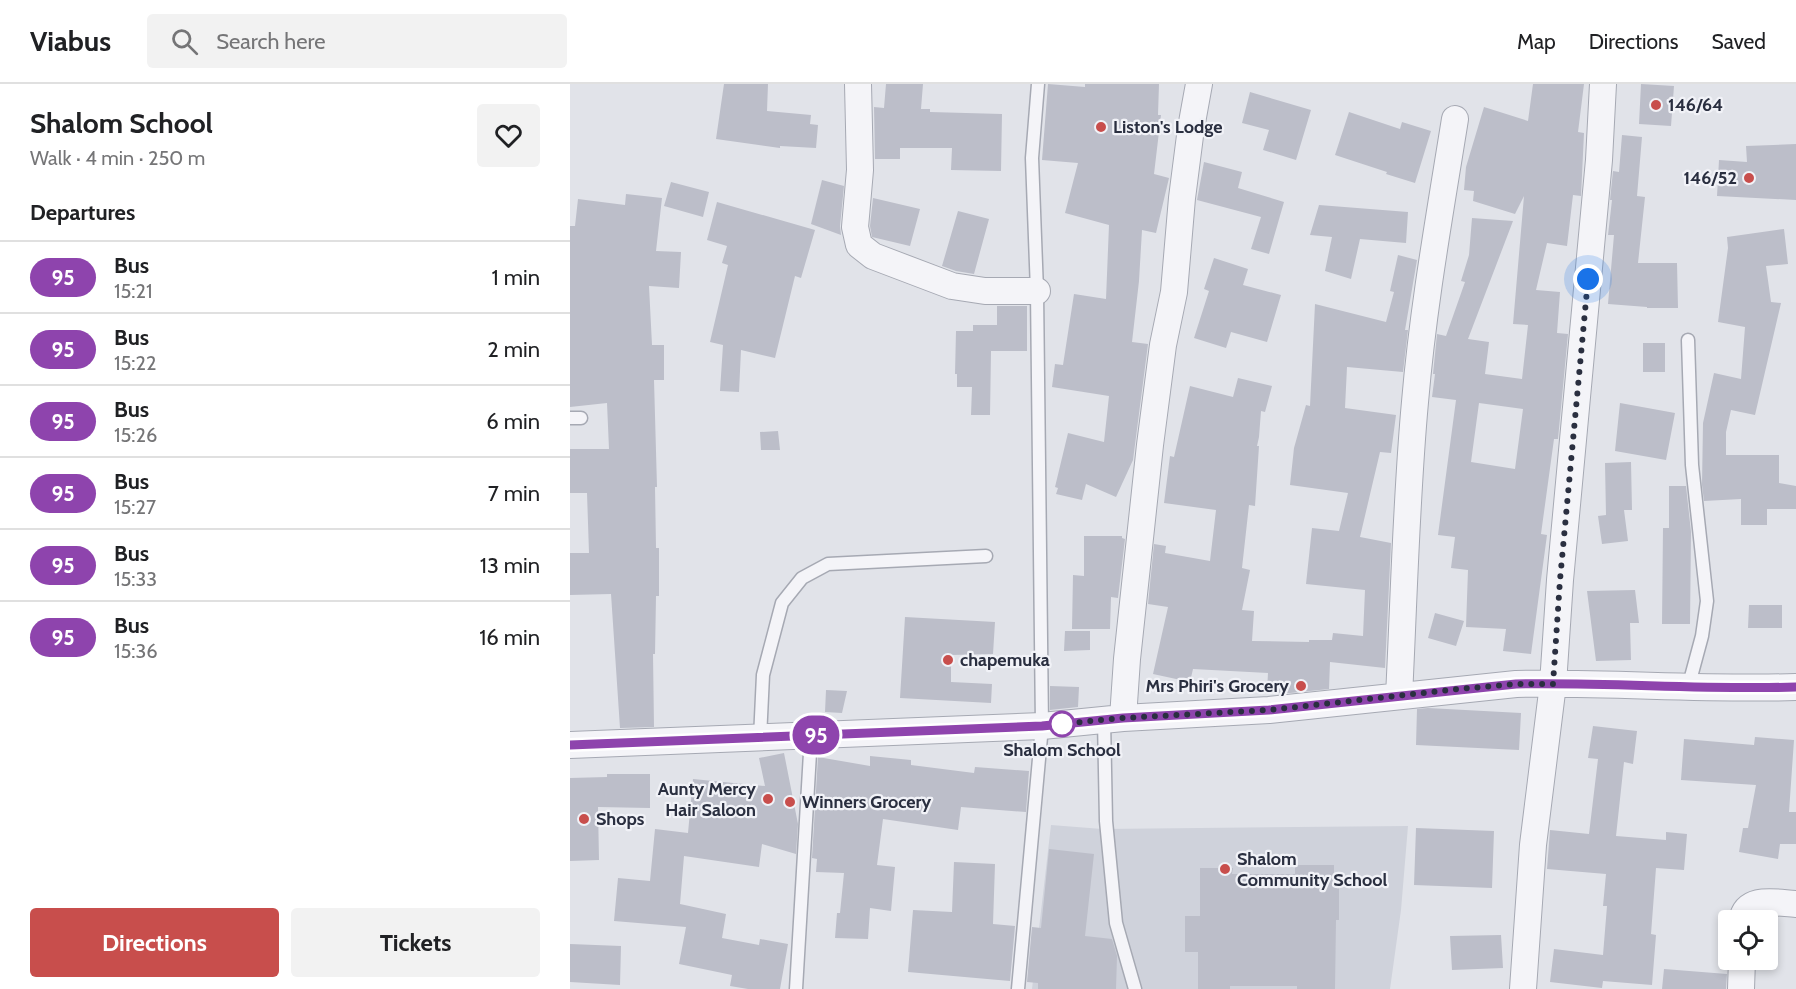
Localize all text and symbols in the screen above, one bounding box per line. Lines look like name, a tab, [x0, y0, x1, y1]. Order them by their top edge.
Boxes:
search box	[147, 14, 567, 68]
text: Viabus	[30, 24, 111, 58]
icon: search	[168, 25, 201, 58]
text: Search here	[216, 28, 325, 55]
text: Map	[1517, 29, 1556, 54]
text: Directions	[1589, 29, 1678, 54]
text: Saved	[1711, 29, 1766, 54]
place label: 146/64	[1668, 94, 1723, 116]
marker: 146/64	[1649, 98, 1663, 112]
button: heart	[477, 104, 540, 167]
text: Shalom School	[30, 106, 213, 140]
place label: Liston's Lodge	[1113, 116, 1222, 138]
marker: Liston's Lodge	[1094, 120, 1108, 134]
text: Walk · 4 min · 250 m	[30, 146, 205, 170]
place label: 146/52	[1683, 167, 1737, 189]
marker: 146/52	[1742, 171, 1756, 185]
text: Departures	[30, 199, 135, 226]
text: Bus	[114, 252, 149, 279]
text: 1 min	[492, 264, 540, 291]
your location	[1573, 264, 1603, 294]
text: 95	[51, 265, 75, 290]
text: 15:21	[114, 279, 153, 303]
text: Bus	[114, 324, 149, 351]
text: 2 min	[487, 336, 540, 363]
text: 95	[51, 337, 75, 362]
text: 15:22	[114, 351, 156, 375]
text: Bus	[114, 396, 149, 423]
text: 6 min	[486, 408, 540, 435]
text: 95	[51, 409, 75, 434]
text: 15:26	[114, 423, 157, 447]
text: Bus	[114, 468, 149, 495]
text: 7 min	[488, 480, 540, 507]
text: 95	[51, 481, 75, 506]
text: 15:27	[114, 495, 156, 519]
text: Bus	[114, 540, 149, 567]
text: 13 min	[480, 552, 540, 579]
text: 95	[51, 553, 75, 578]
text: 15:33	[114, 567, 157, 591]
text: Bus	[114, 612, 149, 639]
text: 16 min	[479, 624, 540, 651]
text: 95	[51, 625, 75, 650]
text: 15:36	[114, 639, 158, 663]
place label: chapemuka	[960, 649, 1050, 671]
marker: chapemuka	[941, 653, 955, 667]
place label: Mrs Phiri's Grocery	[1146, 675, 1289, 697]
marker: Mrs Phiri's Grocery	[1294, 679, 1308, 693]
marker: Shalom School	[1049, 711, 1075, 737]
line badge: 95	[789, 716, 843, 754]
text: 95	[804, 723, 828, 748]
place label: Shalom School	[1003, 739, 1121, 761]
place label: Aunty Mercy Hair Saloon	[658, 778, 756, 821]
place label: Winners Grocery	[802, 791, 932, 813]
marker: Aunty Mercy Hair Saloon	[761, 792, 775, 806]
marker: Winners Grocery	[783, 795, 797, 809]
place label: Shops	[596, 808, 645, 830]
marker: Shops	[577, 812, 591, 826]
place label: Shalom Community School	[1237, 848, 1387, 891]
marker: Shalom Community School	[1218, 862, 1232, 876]
button: Directions	[30, 908, 279, 977]
button: Tickets	[291, 908, 540, 977]
map controls	[1718, 910, 1778, 970]
button: locate	[1718, 910, 1778, 970]

